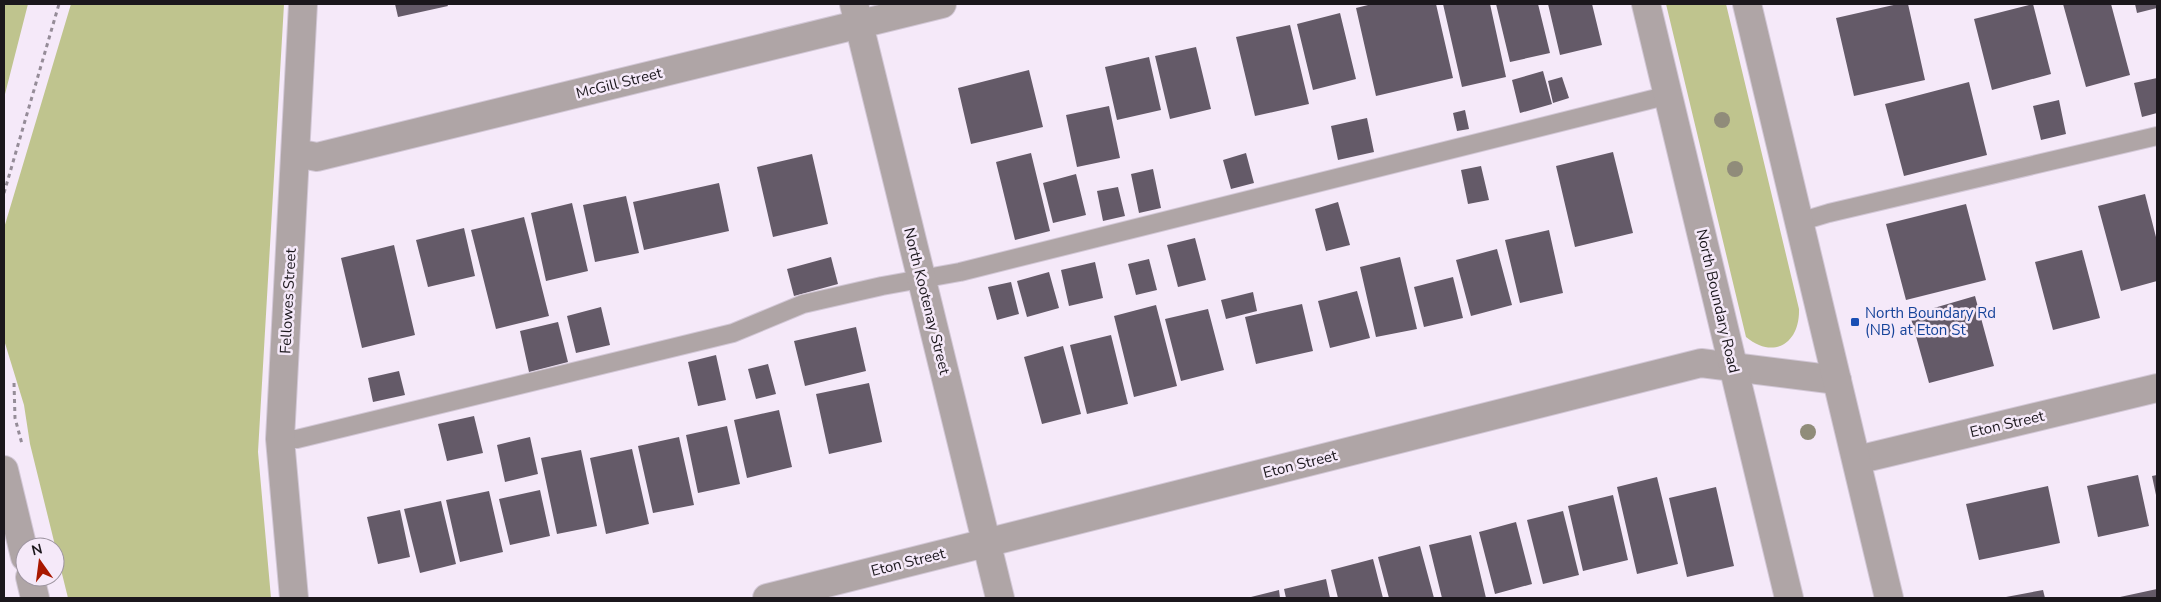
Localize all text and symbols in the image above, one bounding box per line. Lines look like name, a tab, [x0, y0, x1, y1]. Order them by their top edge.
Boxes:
street label: McGill Street	[574, 62, 665, 103]
street label: North Kootenay Street	[899, 225, 955, 377]
street label: North Boundary Road	[1692, 227, 1744, 375]
street label: Fellowes Street	[275, 247, 301, 354]
place label: North Boundary Rd (NB) at Eton St	[1865, 303, 1996, 340]
marker: North Boundary Rd (NB) at Eton St	[1849, 316, 1861, 328]
street label: Eton Street	[1968, 406, 2047, 442]
street label: Eton Street	[1261, 445, 1340, 483]
north arrow	[15, 537, 65, 587]
text: N	[30, 539, 44, 560]
street label: Eton Street	[869, 543, 948, 581]

